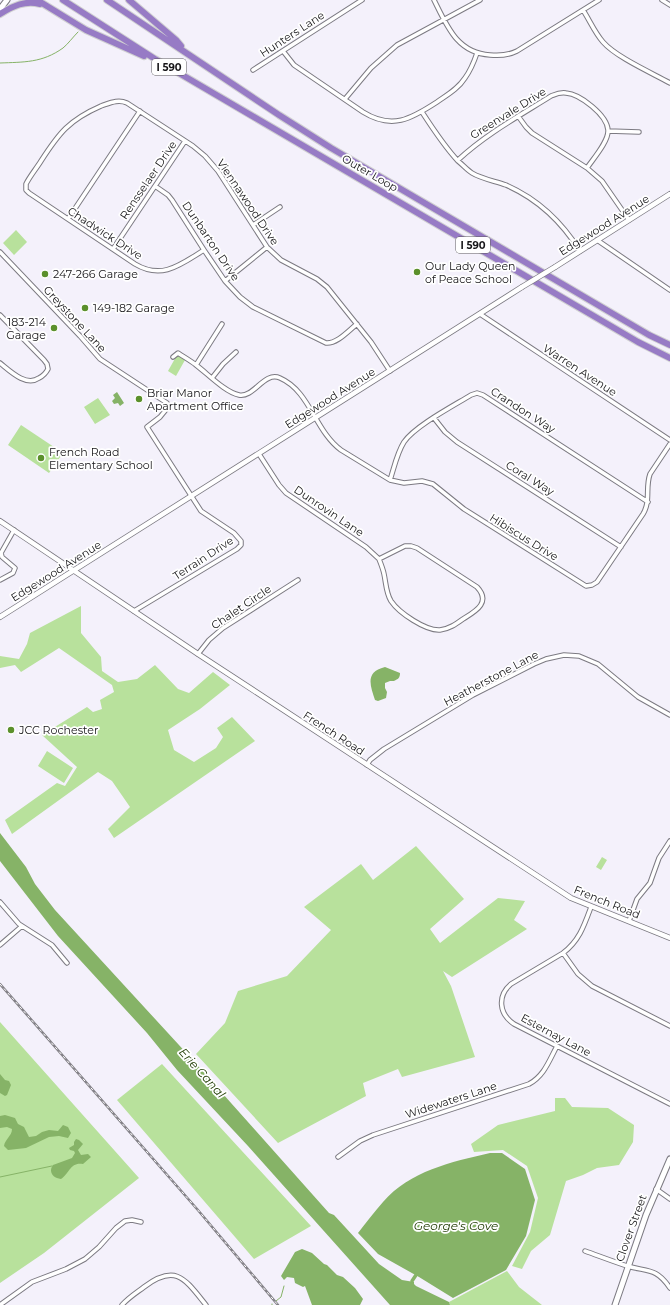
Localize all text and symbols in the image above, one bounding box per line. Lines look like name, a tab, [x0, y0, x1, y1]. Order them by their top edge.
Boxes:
street label: Hunters Lane	[257, 8, 327, 60]
road number: I 590	[152, 59, 186, 75]
street label: Greenvale Drive	[467, 84, 549, 142]
street label: Rensselaer Drive	[117, 138, 180, 222]
street label: Outer Loop	[339, 151, 401, 195]
street label: Viennawood Drive	[214, 156, 282, 248]
street label: Edgewood Avenue	[556, 191, 652, 258]
street label: Dunbarton Drive	[179, 199, 243, 284]
street label: Chadwick Drive	[65, 204, 145, 263]
road number: I 590	[456, 237, 490, 253]
place label: Our Lady Queen of Peace School	[425, 259, 515, 286]
place label: 247-266 Garage	[53, 267, 138, 281]
marker: Our Lady Queen of Peace School	[412, 267, 422, 277]
marker: 247-266 Garage	[40, 269, 50, 279]
street label: Greystone Lane	[41, 283, 110, 355]
place label: 149-182 Garage	[93, 301, 175, 315]
marker: 149-182 Garage	[80, 303, 90, 313]
place label: 183-214 Garage	[6, 315, 47, 342]
marker: 183-214 Garage	[49, 323, 59, 333]
street label: Warren Avenue	[540, 341, 620, 399]
street label: Edgewood Avenue	[282, 364, 378, 431]
street label: Crandon Way	[488, 384, 558, 436]
place label: Briar Manor Apartment Office	[147, 386, 244, 413]
marker: Briar Manor Apartment Office	[134, 394, 144, 404]
place label: French Road Elementary School	[49, 445, 153, 472]
marker: French Road Elementary School	[36, 453, 46, 463]
street label: Coral Way	[503, 458, 557, 498]
street label: Dunrovin Lane	[291, 482, 367, 540]
street label: Hibiscus Drive	[487, 510, 561, 564]
street label: Terrain Drive	[170, 533, 236, 583]
street label: Edgewood Avenue	[8, 537, 104, 604]
street label: Chalet Circle	[208, 582, 274, 632]
street label: Heatherstone Lane	[441, 647, 541, 709]
street label: French Road	[301, 708, 367, 758]
place label: JCC Rochester	[18, 723, 98, 737]
marker: JCC Rochester	[6, 725, 16, 735]
street label: French Road	[572, 882, 642, 922]
street label: Esternay Lane	[519, 1011, 594, 1060]
water label: Erie Canal	[176, 1044, 229, 1101]
street label: Widewaters Lane	[403, 1078, 499, 1121]
street label: Clover Street	[612, 1192, 650, 1264]
water label: George's Cove	[414, 1218, 498, 1233]

